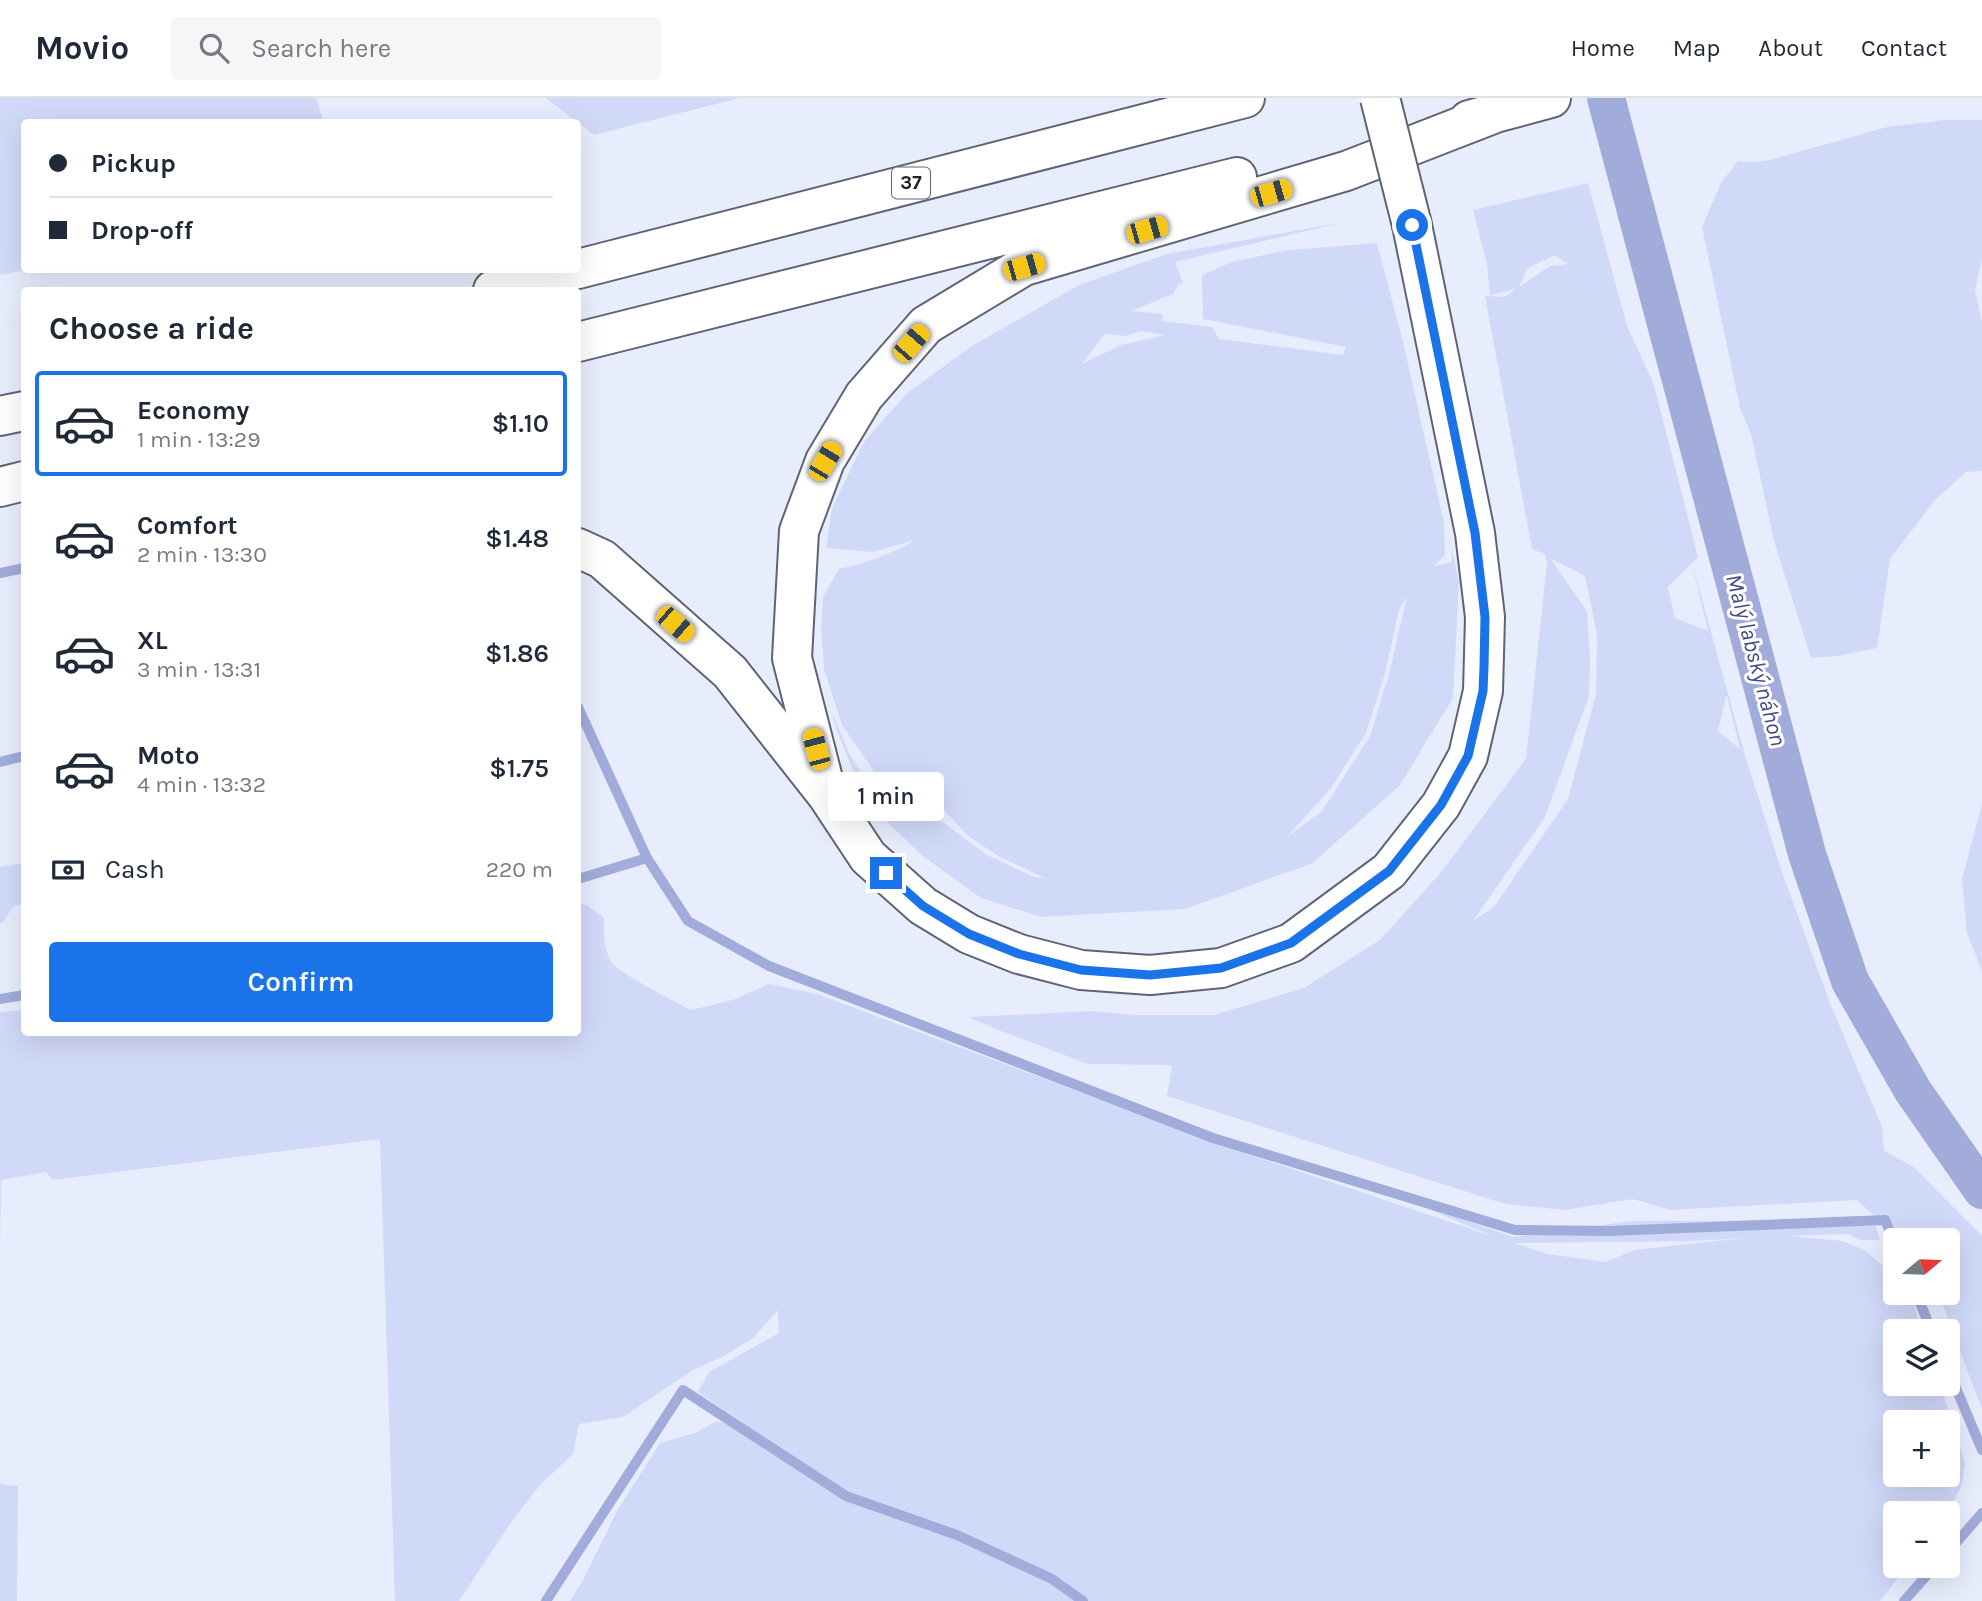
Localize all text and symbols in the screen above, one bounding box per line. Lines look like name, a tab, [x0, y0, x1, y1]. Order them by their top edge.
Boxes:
search box	[171, 17, 661, 80]
text: Movio	[35, 29, 129, 67]
icon: search	[195, 29, 233, 67]
text: Search here	[251, 33, 391, 64]
text: Home	[1571, 34, 1635, 62]
text: Map	[1673, 34, 1720, 62]
text: About	[1758, 34, 1823, 62]
text: Contact	[1861, 34, 1947, 62]
text: Pickup	[91, 148, 176, 179]
road number: 37	[892, 167, 930, 198]
car	[1248, 177, 1295, 209]
route start	[1396, 209, 1428, 241]
car	[1124, 214, 1171, 246]
text: Drop-off	[91, 215, 193, 246]
car	[1001, 251, 1048, 283]
text: Choose a ride	[49, 310, 254, 347]
car	[890, 320, 933, 366]
icon: car	[53, 392, 116, 455]
text: Economy	[137, 395, 249, 426]
text: $1.10	[492, 408, 549, 439]
text: 1 min · 13:29	[137, 426, 261, 453]
car	[806, 438, 845, 484]
icon: car	[53, 507, 116, 570]
text: Comfort	[137, 510, 238, 541]
text: $1.48	[485, 523, 549, 554]
text: 2 min · 13:30	[137, 541, 267, 568]
water label: Malý labský náhon	[1720, 571, 1792, 749]
car	[653, 602, 698, 646]
icon: car	[53, 622, 116, 685]
text: XL	[137, 625, 168, 656]
text: $1.86	[485, 638, 549, 669]
text: 3 min · 13:31	[137, 656, 261, 683]
car	[801, 726, 832, 772]
icon: car	[53, 737, 116, 800]
text: Moto	[137, 740, 199, 771]
text: $1.75	[489, 753, 549, 784]
text: 4 min · 13:32	[137, 771, 266, 798]
callout: 1 min	[828, 772, 944, 820]
text: 1 min	[857, 783, 915, 810]
icon: cash	[49, 851, 87, 889]
text: Cash	[105, 854, 165, 885]
text: 220 m	[486, 856, 553, 883]
route end	[870, 857, 902, 889]
button: Confirm	[49, 942, 553, 1022]
north arrow	[1883, 1228, 1960, 1306]
map controls	[1883, 1228, 1960, 1578]
button: layers	[1883, 1319, 1960, 1396]
button: +	[1883, 1410, 1960, 1487]
button: −	[1883, 1501, 1960, 1578]

